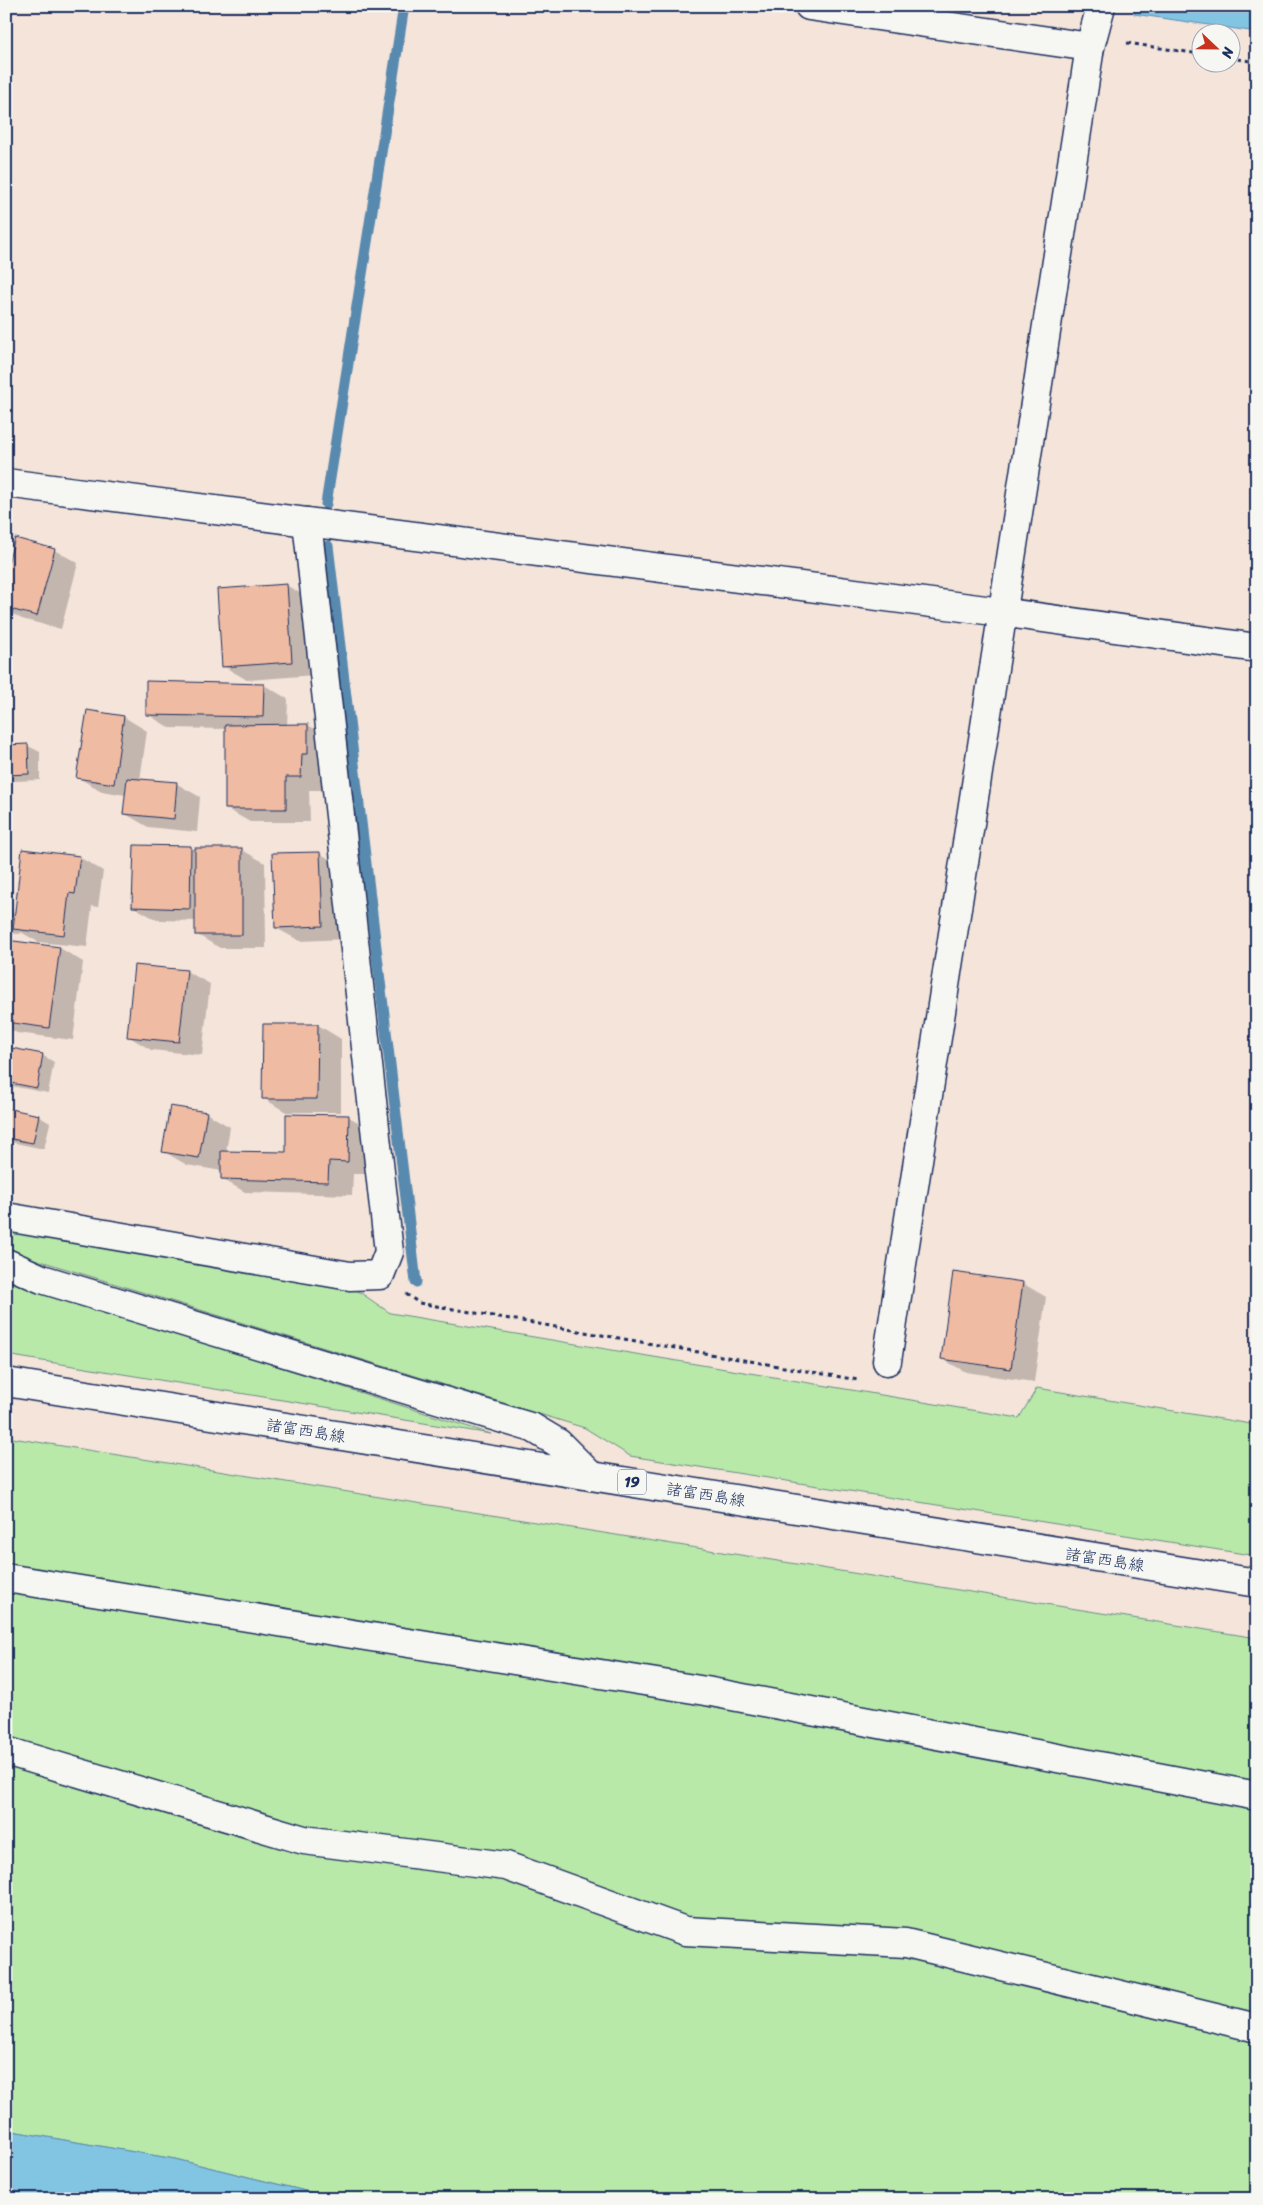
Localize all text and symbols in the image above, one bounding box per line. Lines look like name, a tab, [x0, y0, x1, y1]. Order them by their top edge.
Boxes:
north arrow	[1190, 22, 1240, 72]
text: N	[1214, 43, 1241, 62]
street label: 諸富西島線	[264, 1410, 348, 1451]
road number: 19	[618, 1470, 646, 1494]
street label: 諸富西島線	[664, 1474, 748, 1515]
street label: 諸富西島線	[1063, 1539, 1147, 1580]

